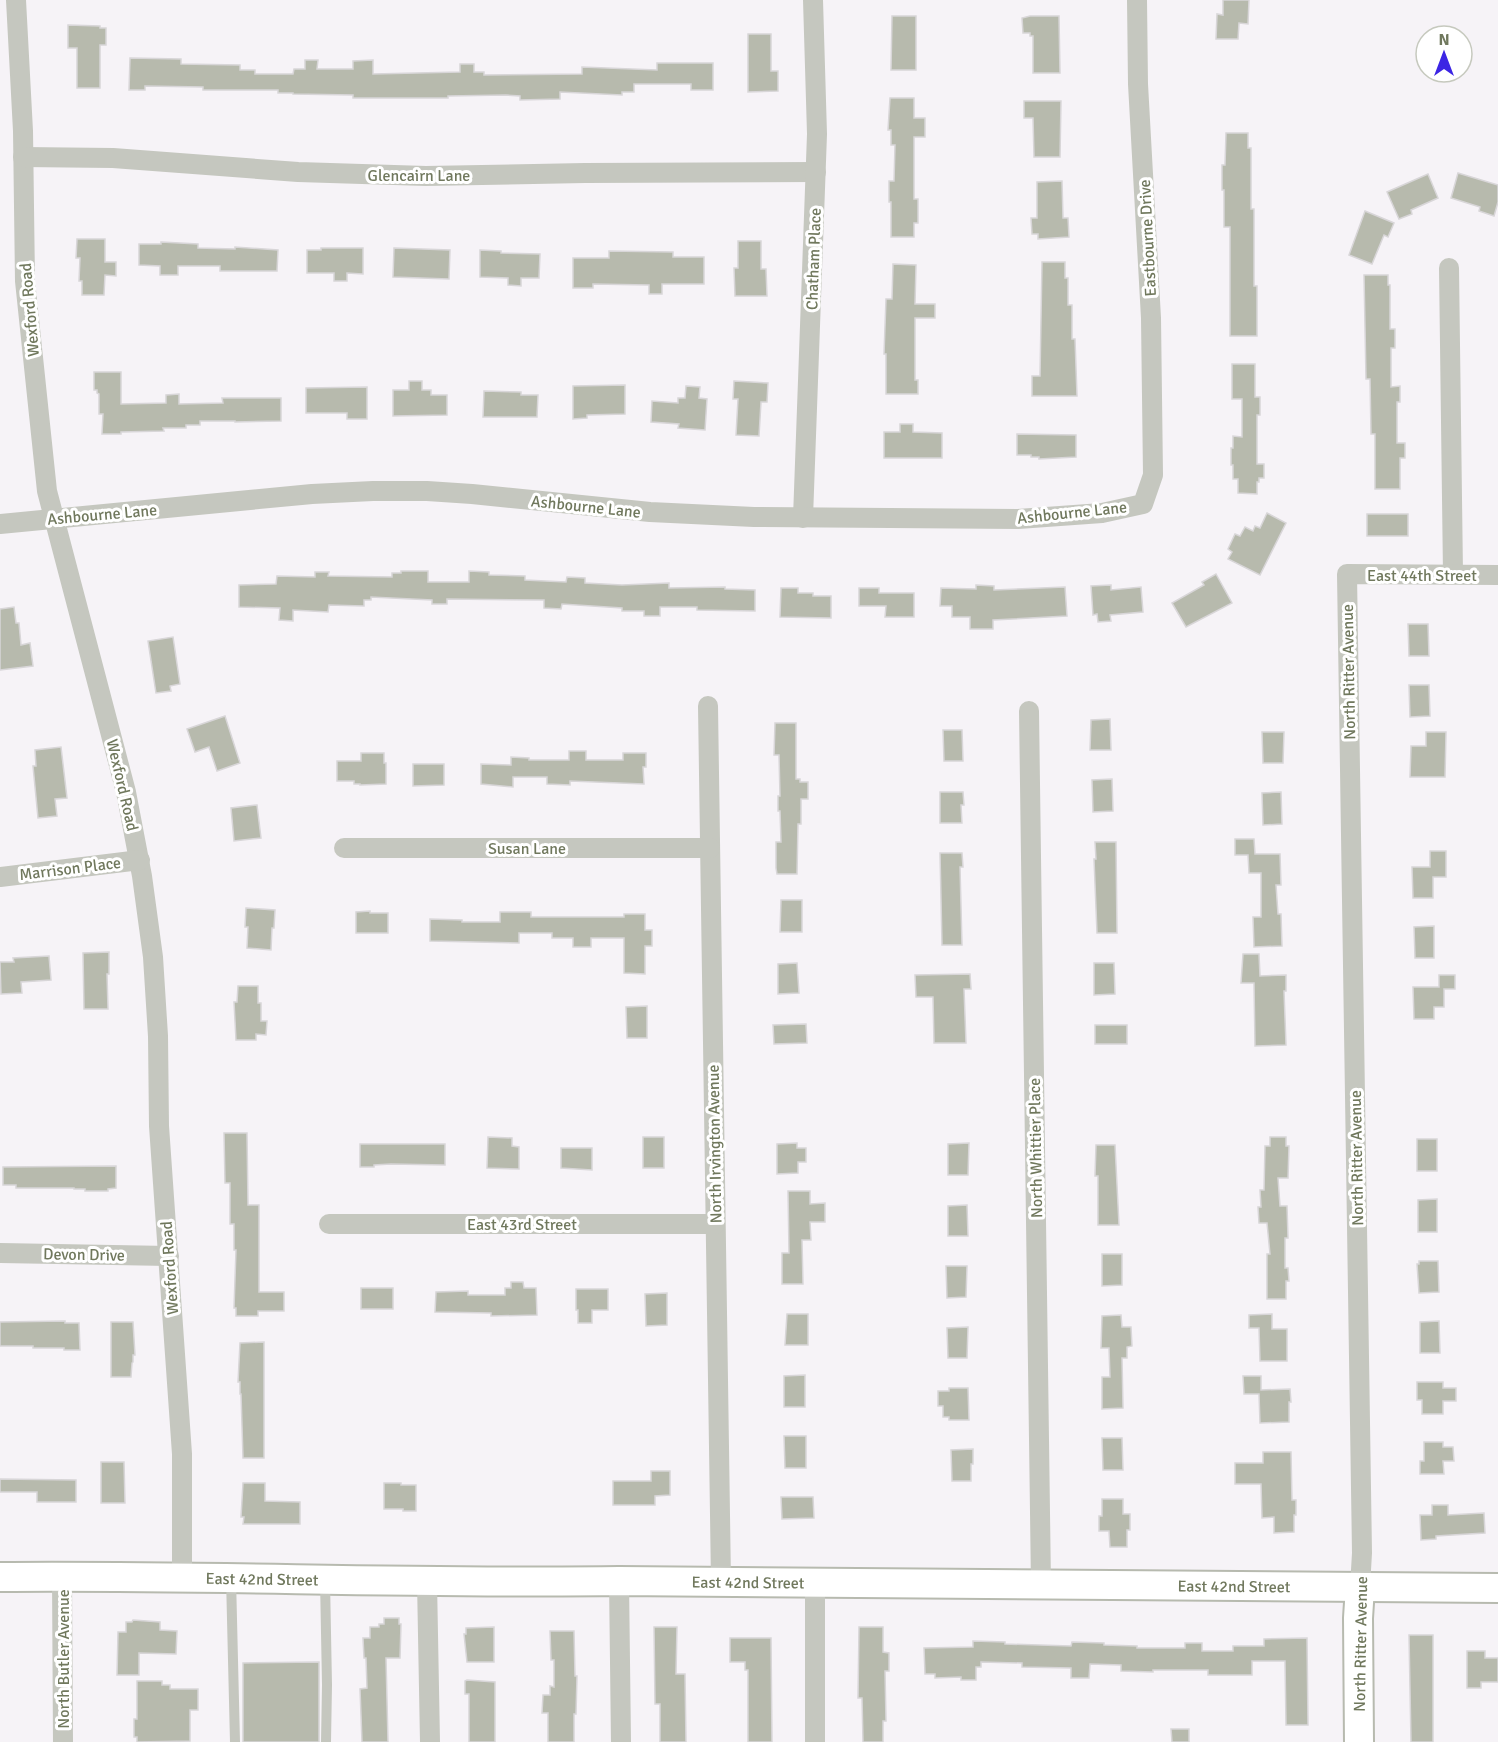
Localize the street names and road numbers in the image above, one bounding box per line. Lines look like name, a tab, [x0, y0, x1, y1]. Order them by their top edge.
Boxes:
street label: Glencairn Lane	[368, 166, 470, 186]
street label: Eastbourne Drive	[1135, 179, 1161, 297]
street label: Chatham Place	[802, 208, 826, 311]
street label: Wexford Road	[16, 262, 44, 358]
street label: Ashbourne Lane	[530, 491, 642, 523]
street label: Ashbourne Lane	[1016, 497, 1128, 529]
street label: Ashbourne Lane	[46, 500, 158, 530]
street label: East 44th Street	[1367, 566, 1477, 586]
street label: North Ritter Avenue	[1338, 604, 1360, 740]
street label: Wexford Road	[102, 737, 142, 833]
street label: Susan Lane	[488, 839, 566, 859]
street label: Marrison Place	[18, 853, 122, 885]
street label: North Irvington Avenue	[704, 1064, 726, 1224]
street label: North Whittier Place	[1025, 1078, 1047, 1218]
street label: North Ritter Avenue	[1346, 1090, 1368, 1226]
street label: East 43rd Street	[467, 1215, 577, 1235]
street label: Wexford Road	[157, 1220, 183, 1316]
street label: Devon Drive	[43, 1244, 125, 1266]
street label: East 42nd Street	[205, 1569, 319, 1591]
street label: East 42nd Street	[691, 1573, 805, 1593]
street label: East 42nd Street	[1177, 1576, 1291, 1597]
street label: North Ritter Avenue	[1350, 1576, 1372, 1712]
street label: North Butler Avenue	[54, 1589, 74, 1729]

